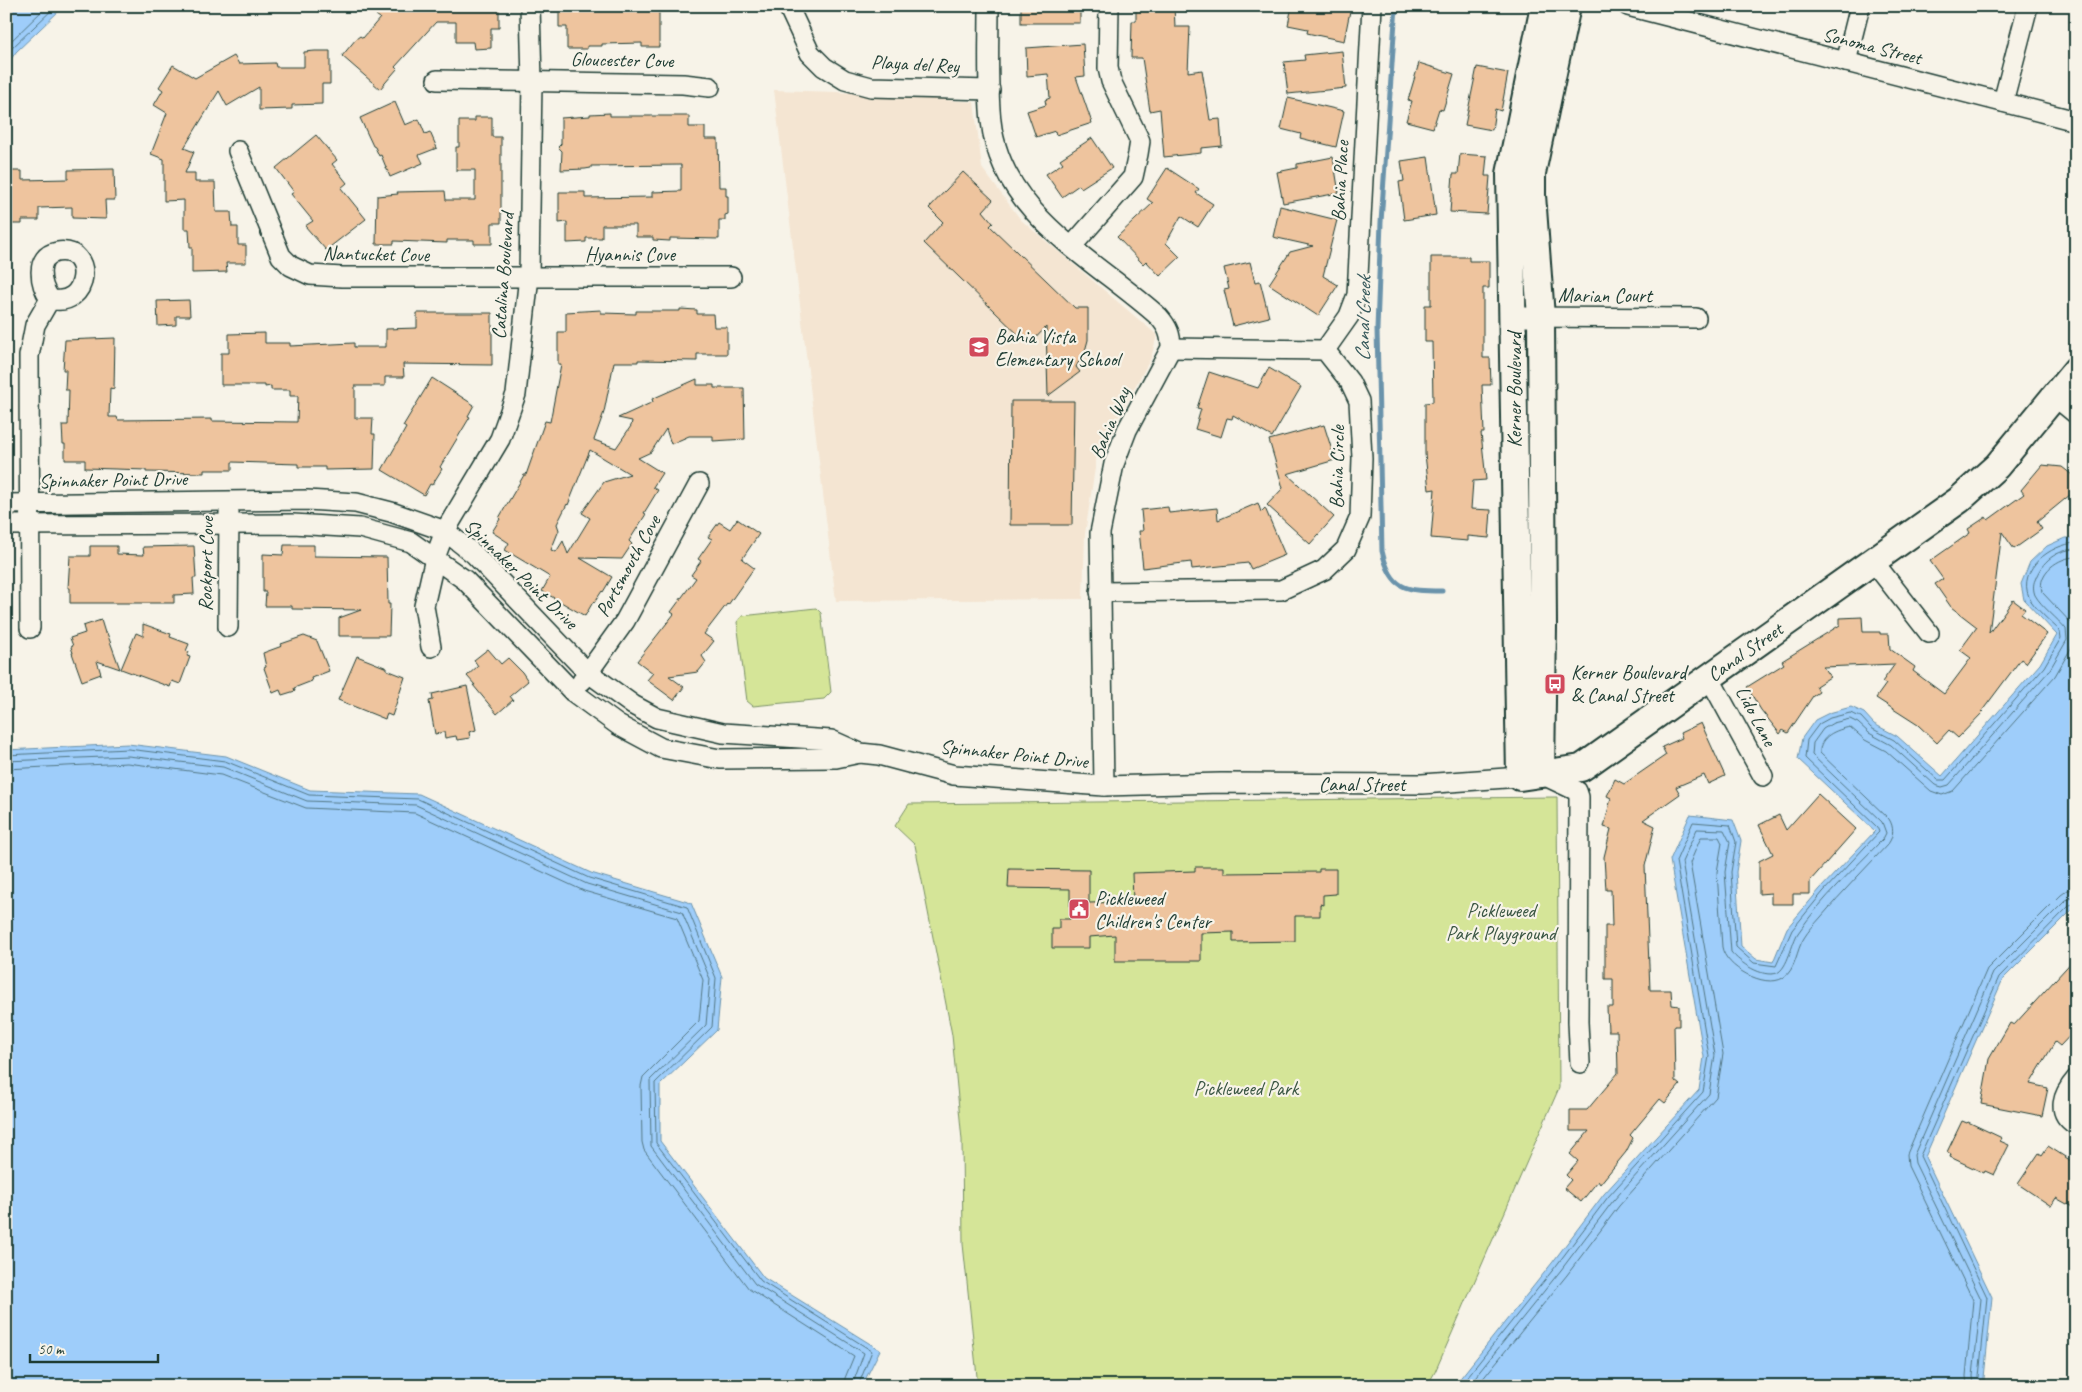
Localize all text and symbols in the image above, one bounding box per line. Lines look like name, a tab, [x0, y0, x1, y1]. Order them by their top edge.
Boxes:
street label: Sonoma Street	[1820, 22, 1926, 71]
street label: Gloucester Cove	[570, 47, 675, 73]
street label: Playa del Rey	[871, 49, 961, 79]
street label: Bahia Place	[1325, 139, 1355, 222]
street label: Catalina Boulevard	[486, 209, 520, 340]
street label: Nantucket Cove	[323, 241, 431, 267]
street label: Hyannis Cove	[585, 242, 676, 267]
water label: Canal Creek	[1349, 273, 1377, 362]
street label: Marian Court	[1558, 283, 1654, 308]
place label: Bahia Vista Elementary School	[995, 324, 1123, 372]
street label: Kerner Boulevard	[1502, 329, 1527, 448]
school or university icon: Bahia Vista Elementary School	[967, 335, 991, 359]
street label: Bahia Way	[1084, 382, 1137, 462]
street label: Bahia Circle	[1324, 424, 1350, 509]
street label: Spinnaker Point Drive	[39, 466, 189, 494]
street label: Portsmouth Cove	[590, 510, 667, 621]
street label: Spinnaker Point Drive	[459, 513, 584, 636]
street label: Rockport Cove	[193, 515, 219, 612]
street label: Canal Street	[1702, 616, 1790, 687]
place label: Kerner Boulevard & Canal Street	[1571, 660, 1689, 708]
bus stop icon: Kerner Boulevard & Canal Street	[1543, 672, 1567, 696]
street label: Lido Lane	[1730, 682, 1783, 752]
street label: Spinnaker Point Drive	[939, 734, 1091, 774]
street label: Canal Street	[1319, 772, 1408, 797]
place label: Pickleweed Children's Center	[1095, 886, 1212, 934]
public building icon: Pickleweed Children's Center	[1067, 897, 1091, 921]
park label: Pickleweed Park Playground	[1446, 898, 1559, 946]
park label: Pickleweed Park	[1194, 1076, 1300, 1101]
scale bar	[30, 1332, 158, 1364]
text: 50 m	[38, 1340, 65, 1359]

